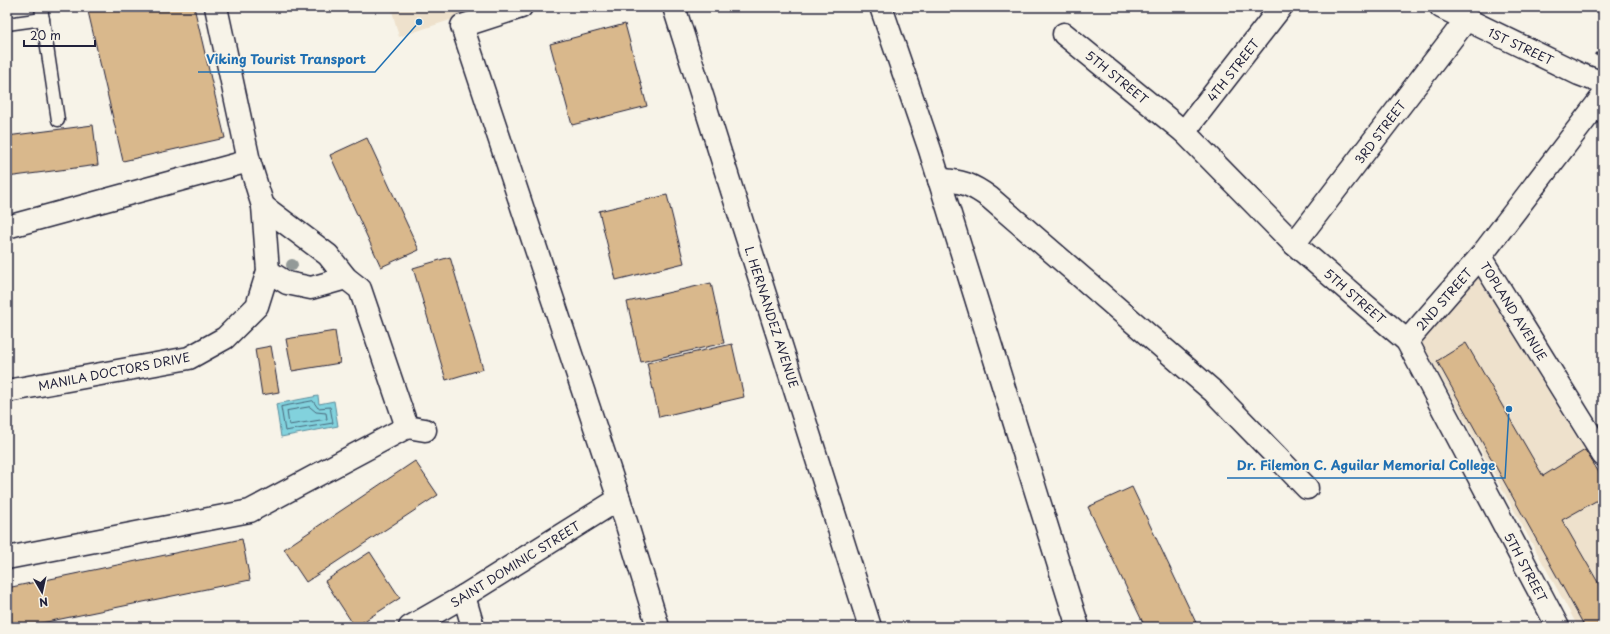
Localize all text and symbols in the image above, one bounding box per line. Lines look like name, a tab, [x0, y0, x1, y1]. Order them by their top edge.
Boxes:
scale bar	[24, 22, 95, 48]
street label: 1ST STREET	[1485, 23, 1557, 69]
text: 20 m	[30, 26, 61, 44]
street label: 4TH STREET	[1203, 34, 1264, 105]
street label: 5TH STREET	[1082, 46, 1153, 108]
callout: Viking Tourist Transport	[198, 47, 375, 72]
text: Viking Tourist Transport	[206, 49, 366, 68]
street label: 3RD STREET	[1350, 96, 1410, 167]
street label: L. HERNANDEZ AVENUE	[741, 244, 803, 390]
street label: TOPLAND AVENUE	[1476, 258, 1552, 364]
street label: 2ND STREET	[1412, 263, 1477, 334]
street label: 5TH STREET	[1320, 264, 1390, 328]
street label: MANILA DOCTORS DRIVE	[36, 347, 192, 395]
callout: Dr. Filemon C. Aguilar Memorial College	[1227, 453, 1505, 478]
text: Dr. Filemon C. Aguilar Memorial College	[1237, 455, 1495, 474]
street label: SAINT DOMINIC STREET	[447, 516, 584, 611]
street label: 5TH STREET	[1500, 529, 1552, 605]
north arrow	[22, 572, 62, 612]
text: N	[38, 593, 49, 611]

